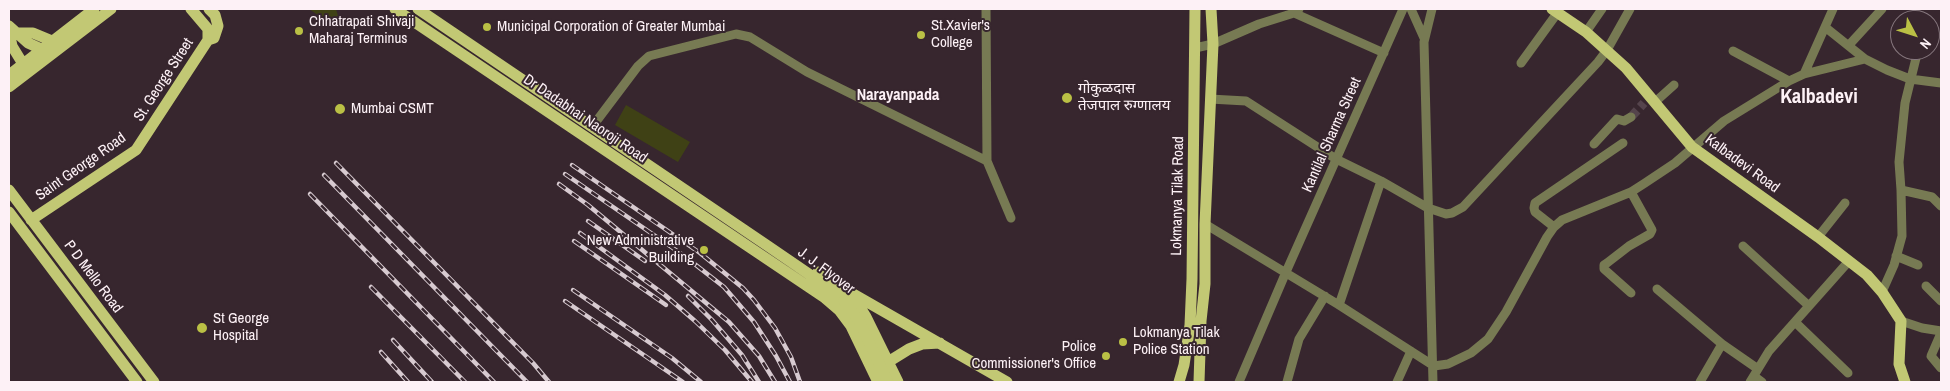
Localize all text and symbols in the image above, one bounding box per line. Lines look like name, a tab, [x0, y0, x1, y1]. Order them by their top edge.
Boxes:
north arrow	[1890, 10, 1940, 60]
place label: Chhatrapati Shivaji Maharaj Terminus	[309, 13, 414, 48]
place label: St.Xavier's College	[931, 17, 990, 52]
place label: Municipal Corporation of Greater Mumbai	[497, 18, 725, 36]
marker: Municipal Corporation of Greater Mumbai	[481, 21, 493, 33]
marker: Chhatrapati Shivaji Maharaj Terminus	[293, 25, 305, 37]
marker: St.Xavier's College	[915, 29, 927, 41]
street label: St. George Street	[130, 35, 198, 125]
text: N	[1916, 35, 1935, 53]
street label: Dr Dadabhai Naoroji Road	[520, 71, 650, 167]
street label: Kantilal Sharma Street	[1299, 75, 1365, 195]
place label: गोकुळदास तेजपाल रुग्णालय	[1078, 80, 1170, 115]
district label: Narayanpada	[857, 86, 939, 106]
district label: Kalbadevi	[1780, 86, 1858, 110]
marker: गोकुळदास तेजपाल रुग्णालय	[1060, 91, 1074, 105]
place label: Mumbai CSMT	[351, 100, 434, 118]
marker: Mumbai CSMT	[333, 102, 347, 116]
street label: Saint George Road	[32, 129, 130, 205]
street label: Kalbadevi Road	[1701, 131, 1783, 197]
street label: Lokmanya Tilak Road	[1168, 136, 1188, 256]
place label: New Administrative Building	[587, 232, 694, 267]
street label: P D Mello Road	[60, 237, 126, 317]
marker: New Administrative Building	[698, 244, 710, 256]
street label: J. J. Flyover	[794, 244, 858, 298]
place label: St George Hospital	[213, 310, 269, 345]
marker: St George Hospital	[195, 321, 209, 335]
place label: Lokmanya Tilak Police Station	[1133, 324, 1220, 359]
marker: Lokmanya Tilak Police Station	[1117, 336, 1129, 348]
place label: Police Commissioner's Office	[972, 338, 1096, 373]
marker: Police Commissioner's Office	[1100, 350, 1112, 362]

